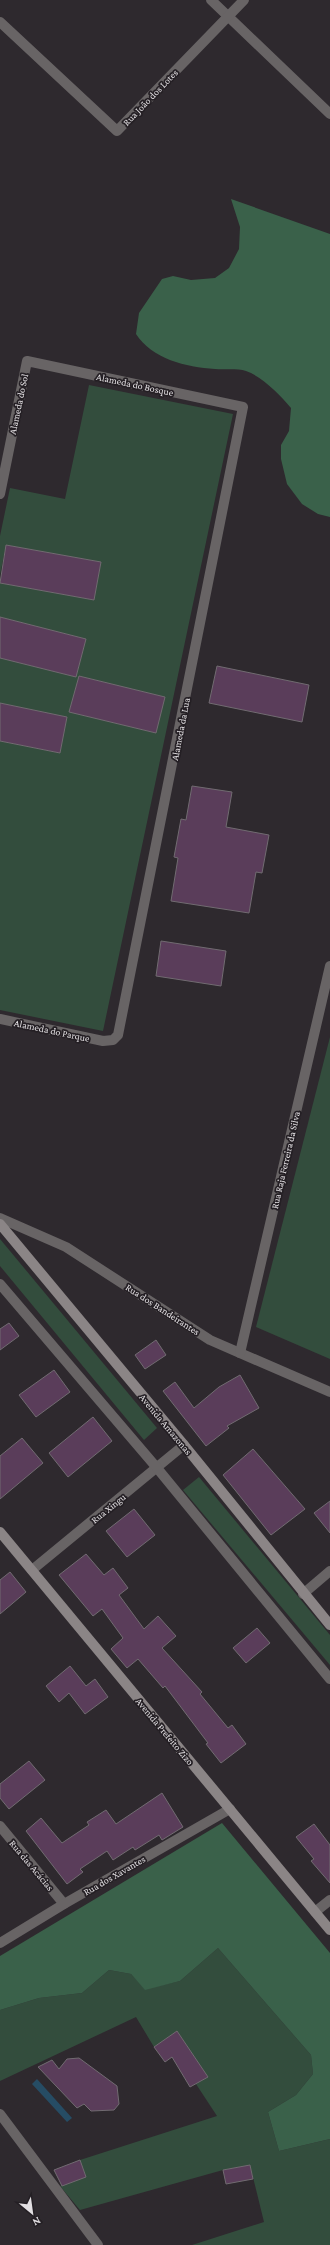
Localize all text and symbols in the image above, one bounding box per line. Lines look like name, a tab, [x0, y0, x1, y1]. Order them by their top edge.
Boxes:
street label: Rua João dos Lotes	[121, 67, 180, 128]
street label: Alameda do Bosque	[95, 371, 175, 398]
street label: Alameda do Sol	[7, 373, 30, 435]
street label: Alameda da Lua	[169, 696, 192, 761]
street label: Alameda do Parque	[13, 1017, 91, 1044]
street label: Rua Raja Ferreira da Silva	[269, 1110, 303, 1210]
street label: Rua dos Bandeirantes	[124, 1281, 202, 1337]
street label: Avenida Amazonas	[137, 1392, 194, 1457]
street label: Rua Xingu	[89, 1491, 128, 1526]
street label: Avenida Prefeito Zizo	[133, 1696, 196, 1767]
street label: Rua das Acácias	[7, 1838, 56, 1893]
street label: Rua dos Xavantes	[81, 1853, 147, 1898]
north arrow	[12, 2193, 52, 2233]
text: N	[30, 2215, 43, 2229]

